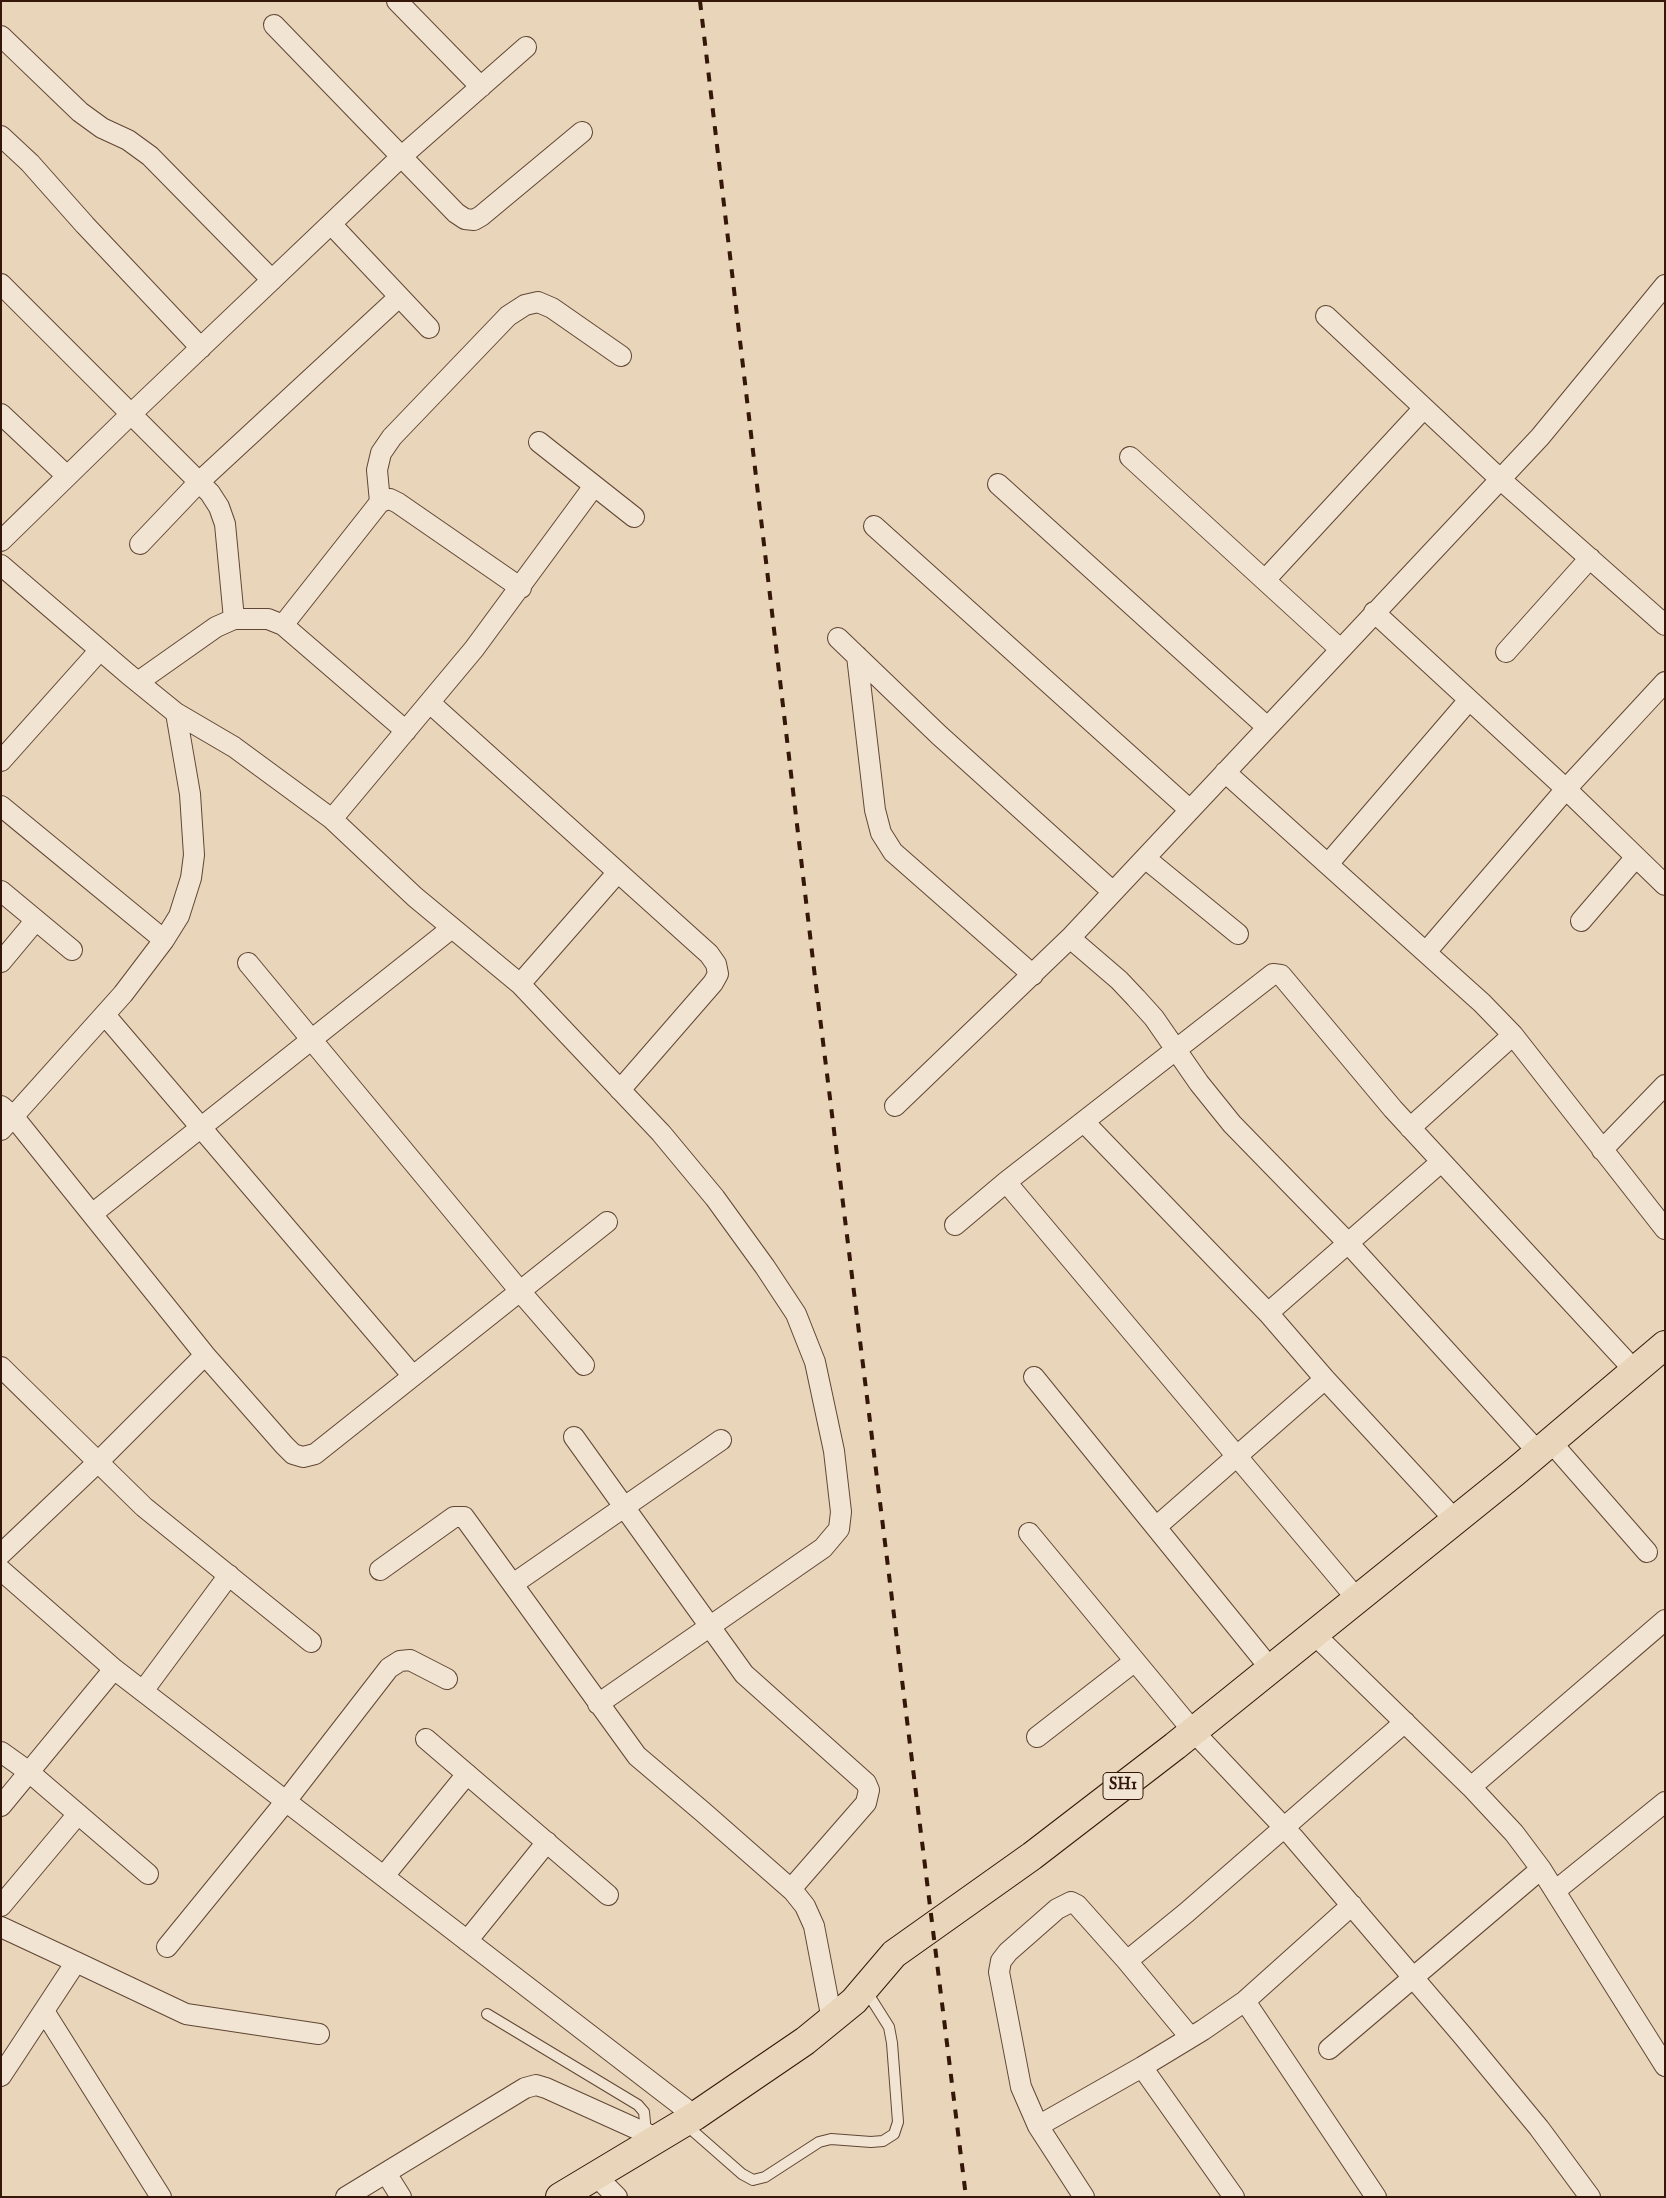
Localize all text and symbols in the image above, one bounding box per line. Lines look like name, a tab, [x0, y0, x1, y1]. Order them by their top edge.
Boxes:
road number: SH1	[1103, 1772, 1143, 1800]

